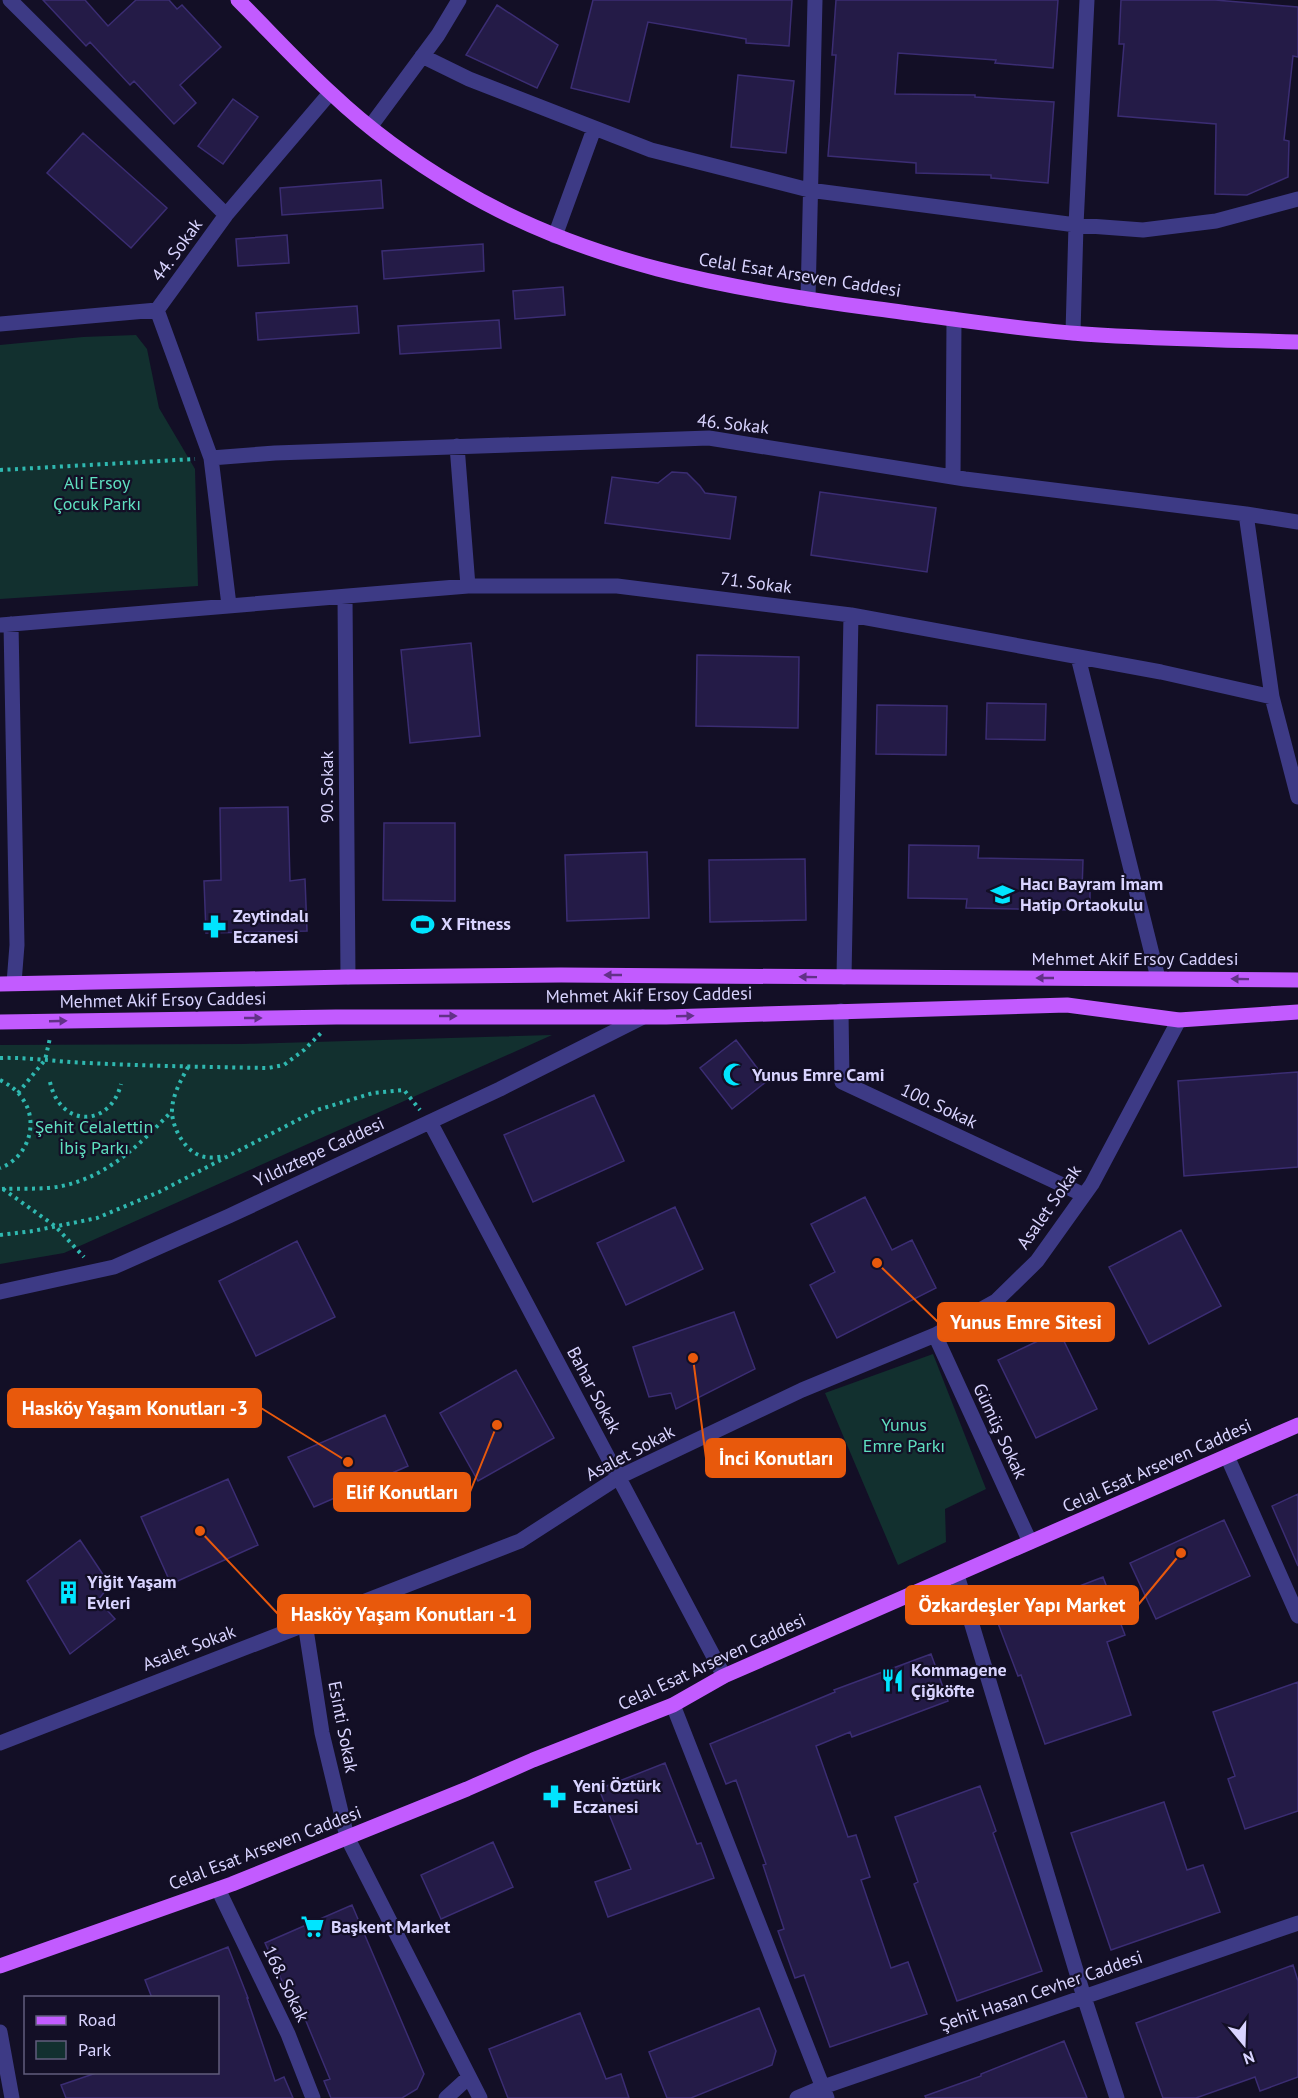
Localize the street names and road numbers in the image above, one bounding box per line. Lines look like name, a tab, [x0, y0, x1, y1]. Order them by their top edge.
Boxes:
street label: 44. Sokak	[146, 213, 207, 286]
street label: Celal Esat Arseven Caddesi	[697, 247, 903, 302]
street label: 46. Sokak	[696, 408, 771, 439]
street label: 71. Sokak	[719, 567, 794, 598]
street label: 90. Sokak	[315, 751, 338, 823]
street label: Mehmet Akif Ersoy Caddesi	[1032, 947, 1238, 970]
street label: Mehmet Akif Ersoy Caddesi	[545, 981, 753, 1008]
street label: Mehmet Akif Ersoy Caddesi	[59, 986, 267, 1013]
street label: 100. Sokak	[897, 1078, 982, 1133]
street label: Yıldıztepe Caddesi	[250, 1111, 388, 1192]
street label: Asalet Sokak	[1011, 1160, 1086, 1253]
street label: Bahar Sokak	[562, 1343, 627, 1437]
street label: Gümüş Sokak	[968, 1379, 1033, 1483]
street label: Celal Esat Arseven Caddesi	[1059, 1413, 1255, 1518]
street label: Asalet Sokak	[581, 1419, 679, 1486]
street label: Celal Esat Arseven Caddesi	[614, 1608, 809, 1715]
street label: Asalet Sokak	[139, 1619, 239, 1676]
street label: Esinti Sokak	[323, 1679, 364, 1775]
street label: Celal Esat Arseven Caddesi	[165, 1800, 364, 1895]
street label: 168. Sokak	[258, 1942, 315, 2026]
street label: Şehit Hasan Cevher Caddesi	[936, 1945, 1145, 2036]

